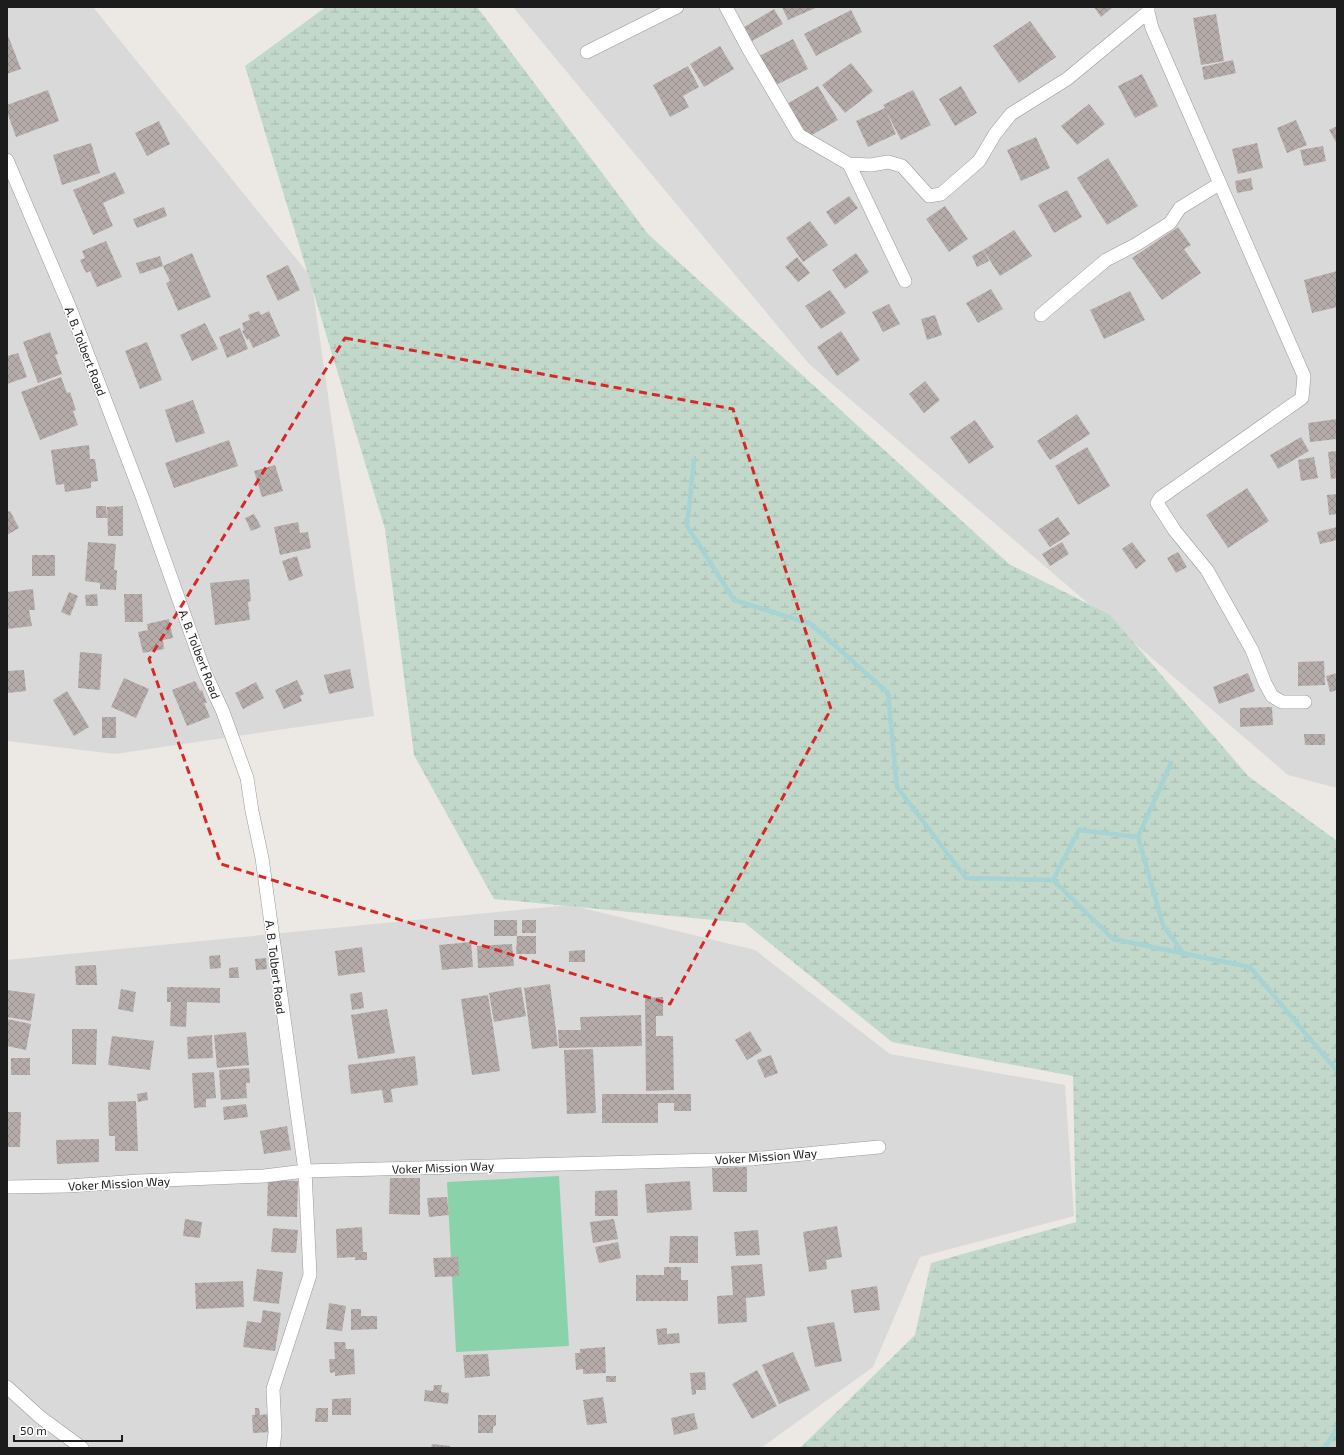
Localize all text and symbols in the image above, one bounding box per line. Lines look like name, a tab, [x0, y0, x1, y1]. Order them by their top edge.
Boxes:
street label: A. B. Tolbert Road	[63, 304, 109, 398]
street label: A. B. Tolbert Road	[177, 607, 223, 701]
street label: A. B. Tolbert Road	[263, 919, 289, 1015]
street label: Voker Mission Way	[714, 1145, 818, 1167]
street label: Voker Mission Way	[392, 1158, 495, 1176]
street label: Voker Mission Way	[67, 1173, 171, 1193]
scale bar	[14, 1417, 122, 1443]
text: 50 m	[20, 1423, 47, 1437]

